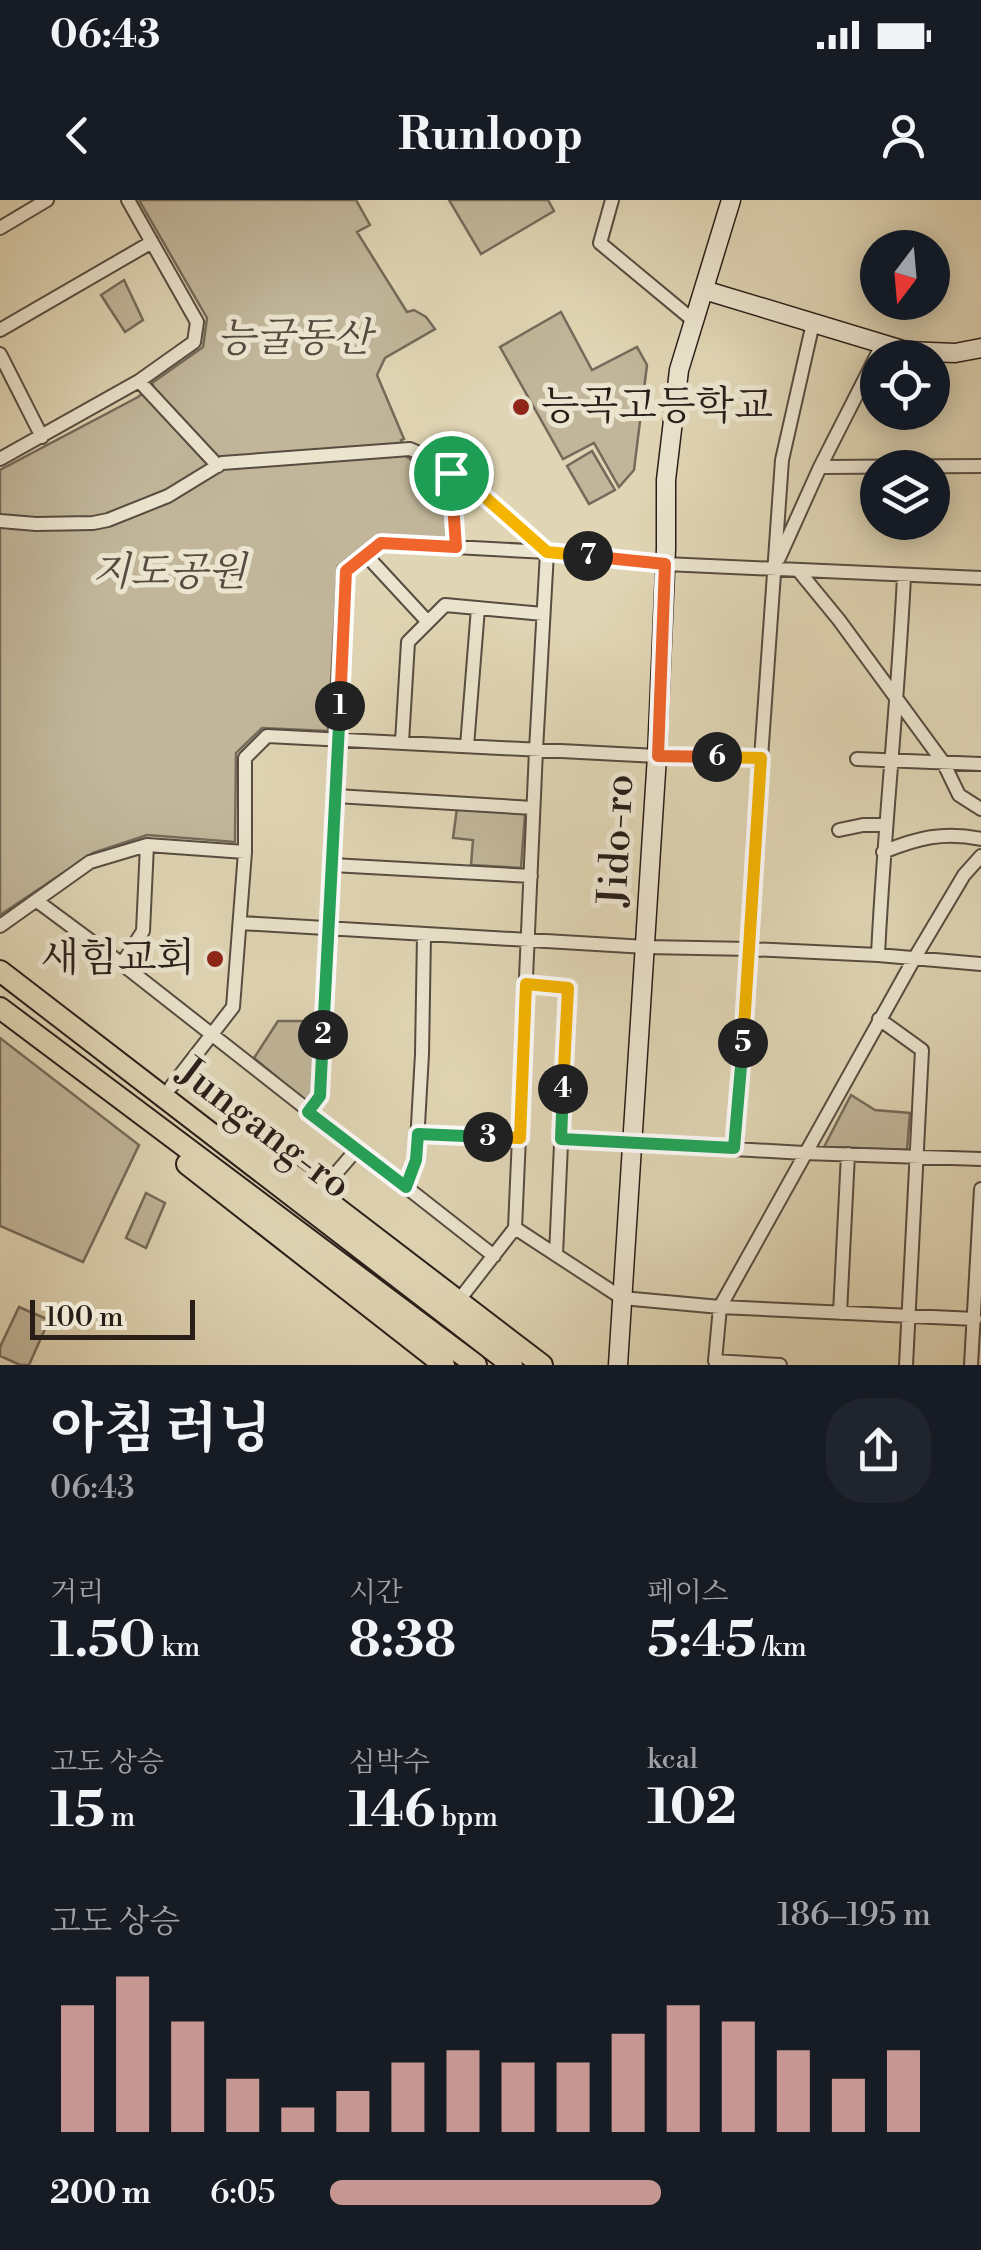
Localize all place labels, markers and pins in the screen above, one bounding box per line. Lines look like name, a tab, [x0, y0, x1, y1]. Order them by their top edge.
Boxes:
place label: 능곡고등학교	[541, 382, 773, 432]
marker: 능곡고등학교	[510, 396, 532, 418]
pin	[409, 431, 494, 516]
pin: 7	[563, 531, 613, 581]
pin: 1	[315, 681, 365, 731]
pin: 6	[692, 732, 742, 782]
place label: 새힘교회	[40, 934, 195, 984]
marker: 새힘교회	[204, 948, 226, 970]
pin: 2	[298, 1010, 348, 1060]
pin: 5	[718, 1018, 768, 1068]
pin: 4	[538, 1064, 588, 1114]
pin: 3	[463, 1112, 513, 1162]

